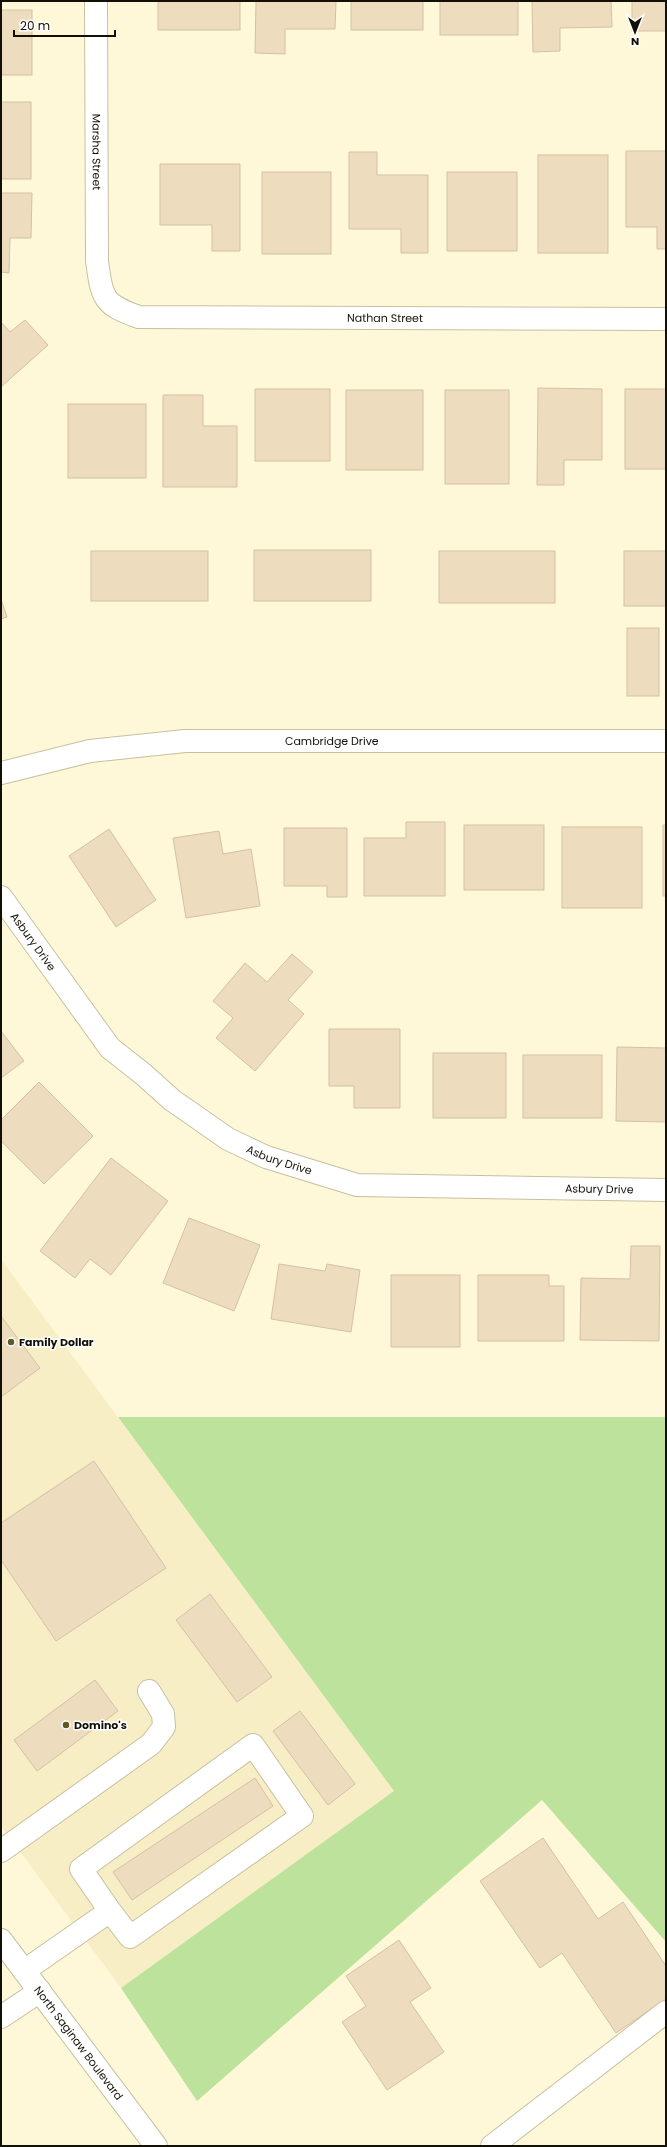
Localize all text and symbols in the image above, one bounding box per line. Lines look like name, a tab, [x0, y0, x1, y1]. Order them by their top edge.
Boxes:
scale bar	[14, 12, 115, 38]
north arrow	[615, 12, 655, 52]
text: 20 m	[20, 17, 50, 34]
text: N	[631, 34, 639, 50]
street label: Marsha Street	[88, 114, 105, 190]
street label: Nathan Street	[347, 310, 423, 326]
street label: Cambridge Drive	[285, 733, 379, 749]
street label: Asbury Drive	[7, 909, 60, 974]
street label: Asbury Drive	[244, 1141, 314, 1179]
street label: Asbury Drive	[565, 1180, 634, 1197]
place label: Family Dollar	[19, 1334, 94, 1350]
marker: Family Dollar	[6, 1337, 16, 1347]
place label: Domino's	[74, 1717, 127, 1733]
marker: Domino's	[61, 1720, 71, 1730]
street label: North Saginaw Boulevard	[30, 1983, 127, 2103]

